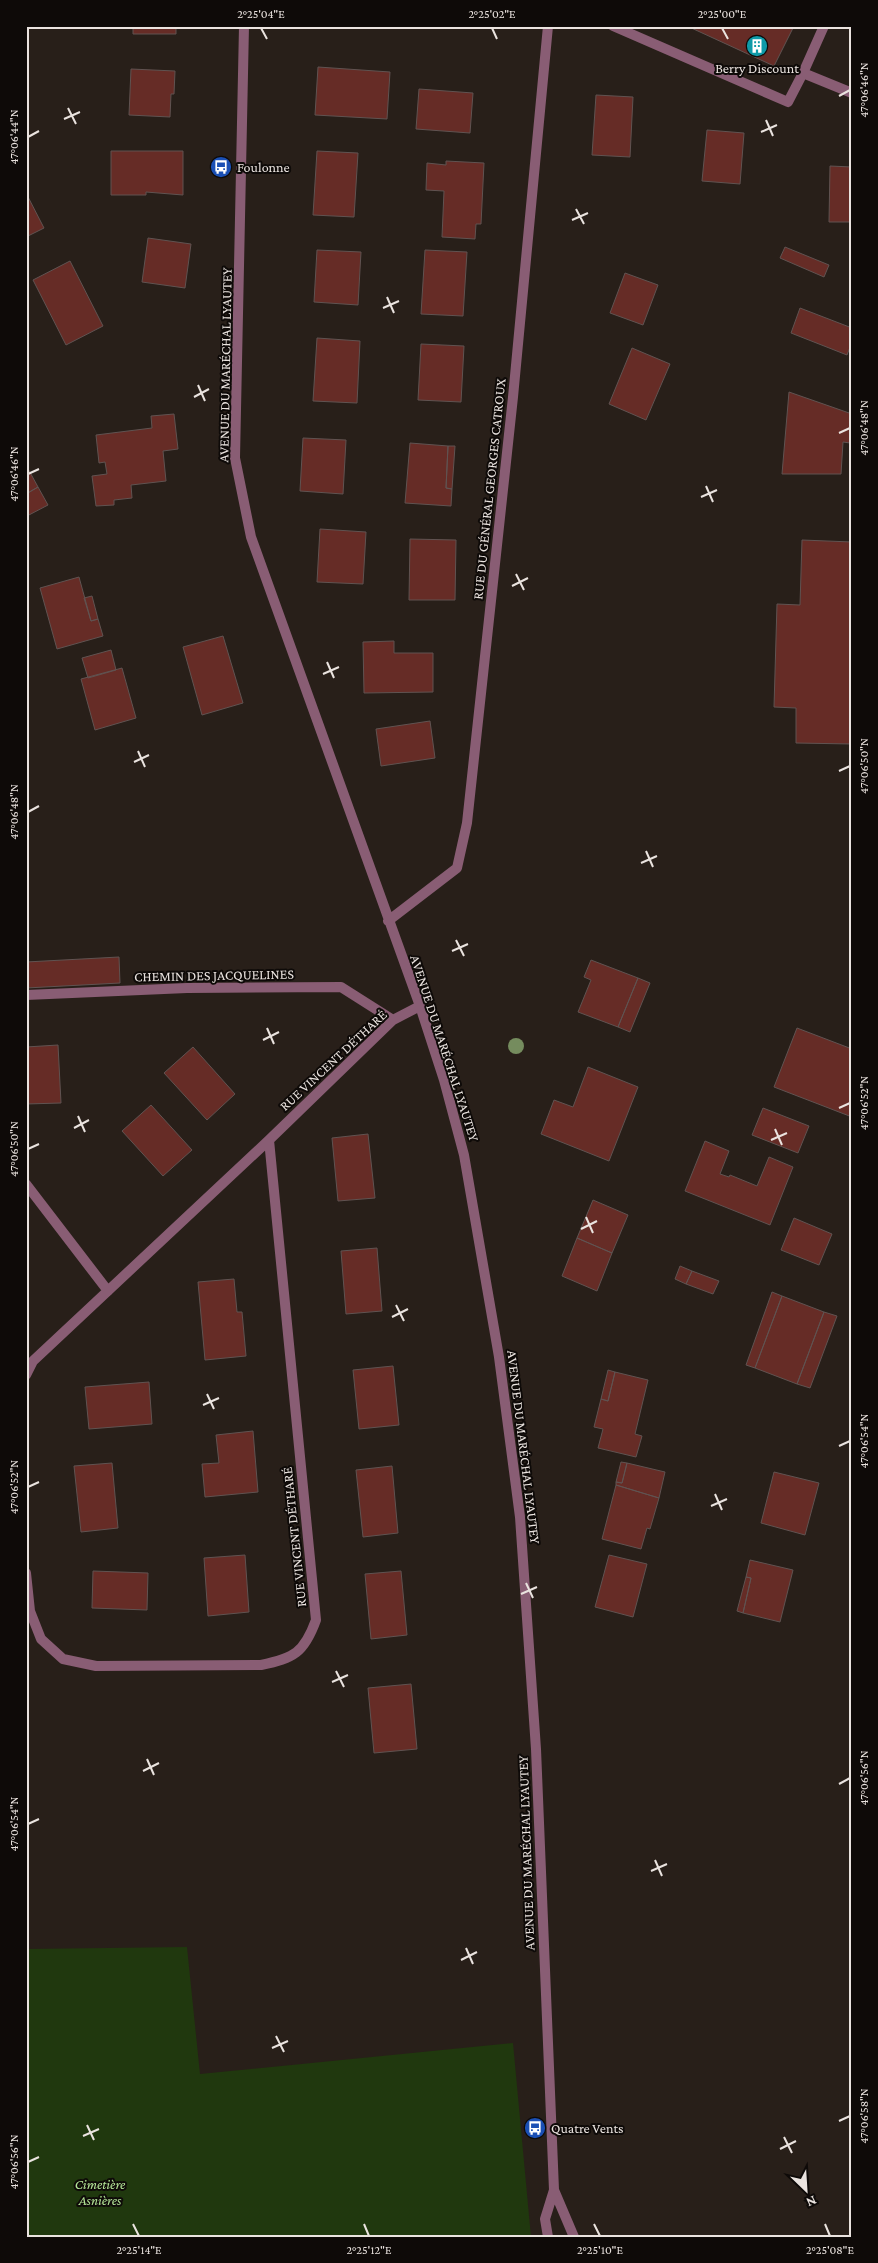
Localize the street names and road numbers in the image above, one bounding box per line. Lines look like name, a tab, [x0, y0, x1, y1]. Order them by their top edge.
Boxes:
street label: AVENUE DU MARÉCHAL LYAUTEY	[215, 267, 235, 463]
street label: RUE DU GÉNÉRAL GEORGES CATROUX	[469, 378, 509, 600]
street label: AVENUE DU MARÉCHAL LYAUTEY	[407, 953, 483, 1144]
street label: CHEMIN DES JACQUELINES	[134, 966, 294, 984]
street label: RUE VINCENT DÉTHARÉ	[276, 1006, 390, 1114]
street label: AVENUE DU MARÉCHAL LYAUTEY	[504, 1349, 544, 1545]
street label: RUE VINCENT DÉTHARÉ	[279, 1466, 309, 1608]
street label: AVENUE DU MARÉCHAL LYAUTEY	[515, 1755, 537, 1951]

